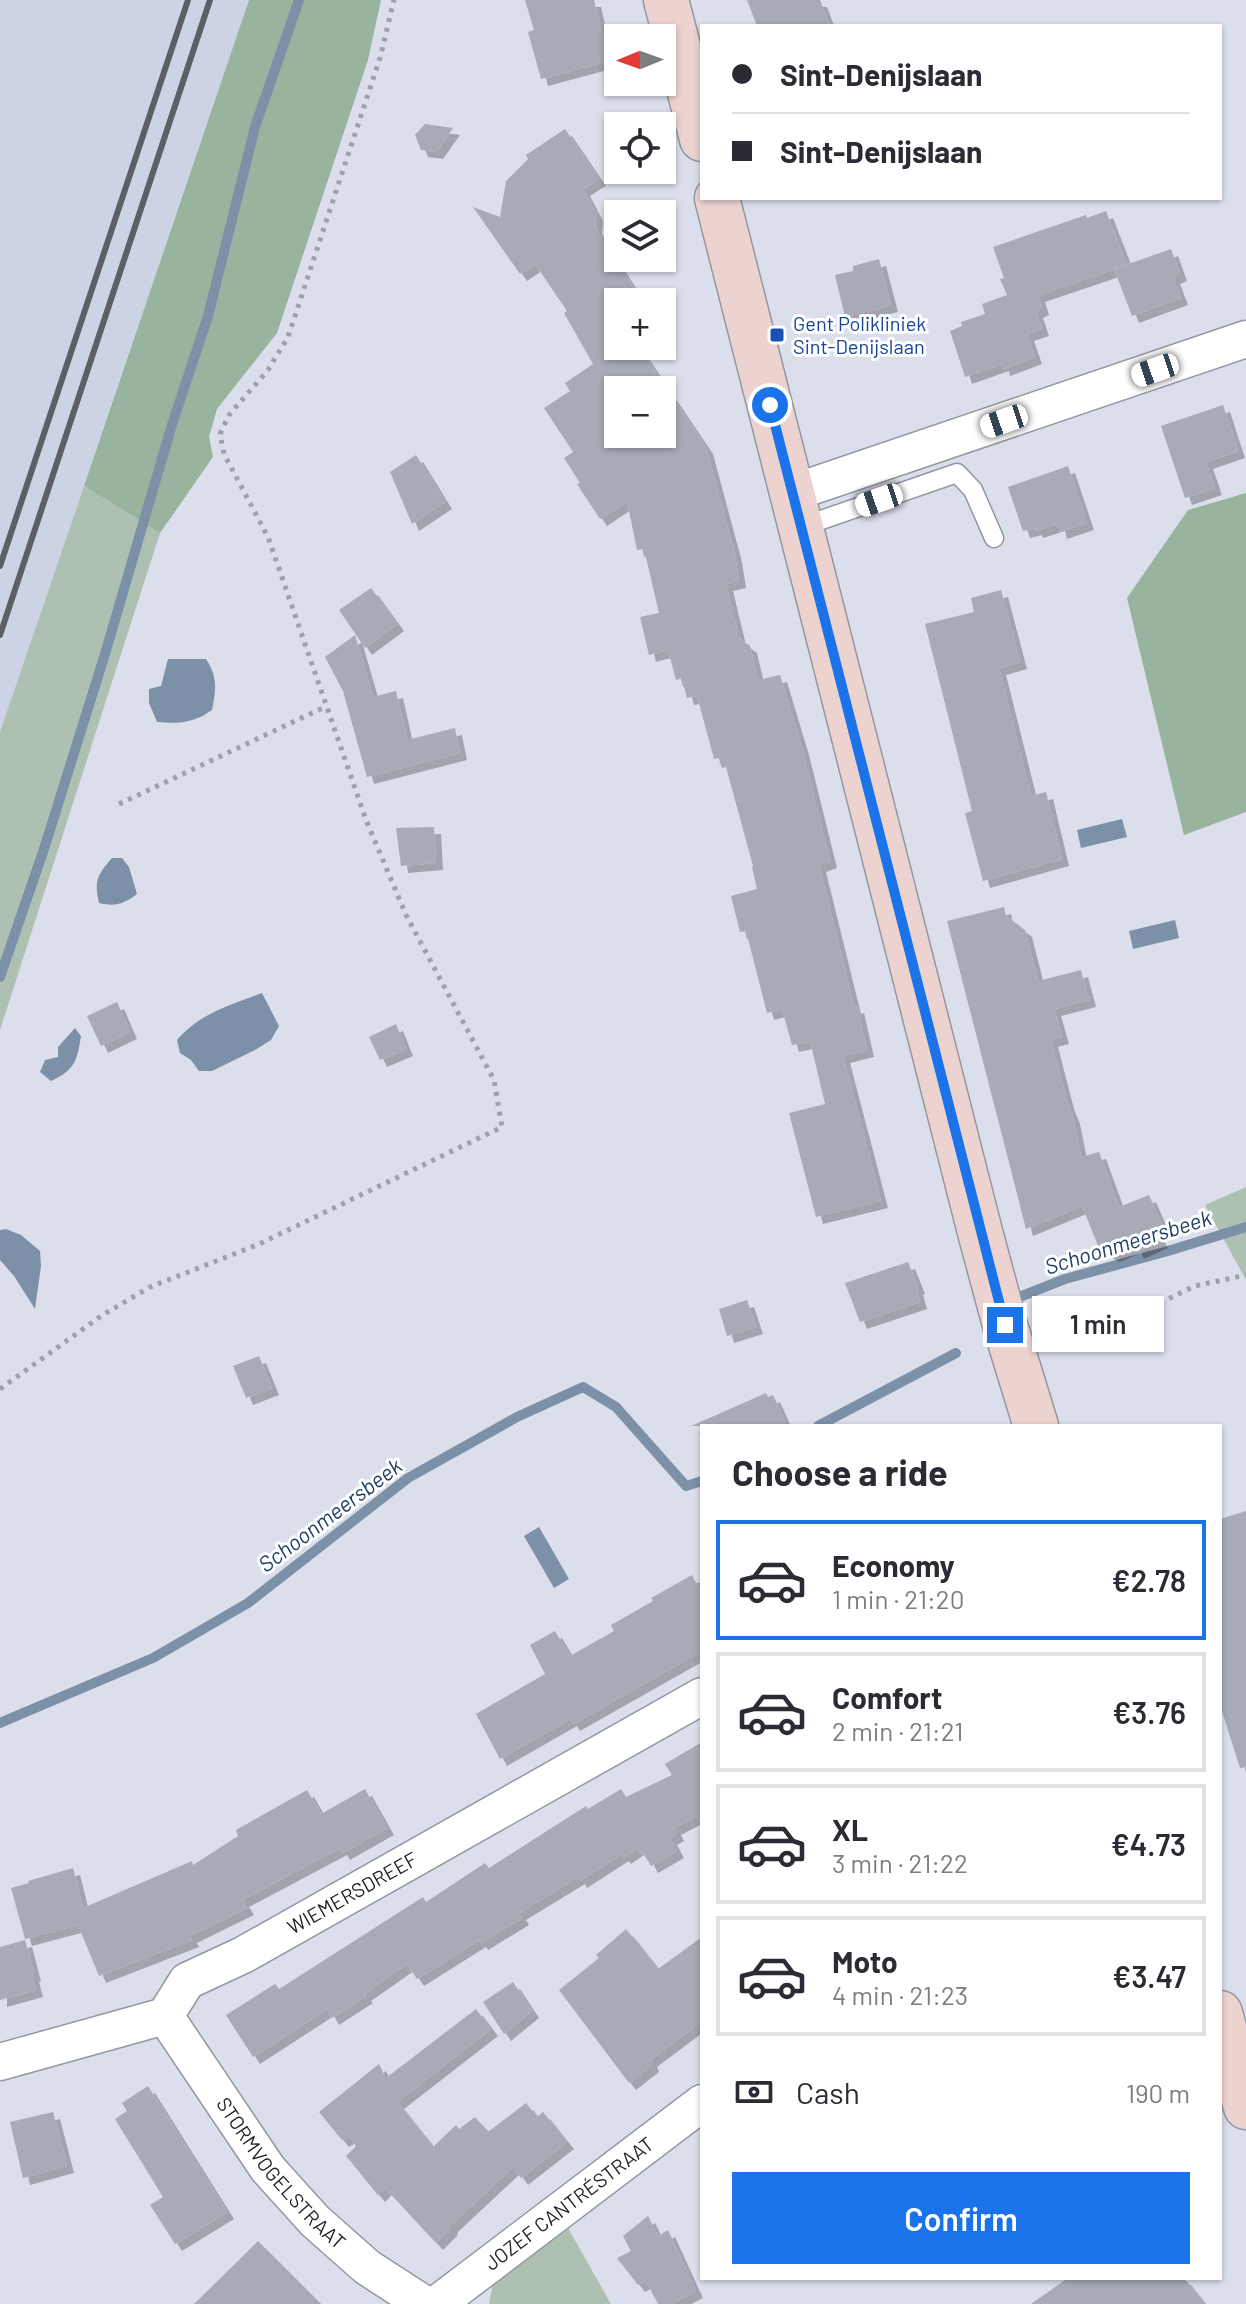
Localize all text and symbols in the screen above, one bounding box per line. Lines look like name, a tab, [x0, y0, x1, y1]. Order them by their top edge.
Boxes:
north arrow	[604, 24, 676, 96]
map controls	[604, 24, 676, 448]
text: Sint-Denijslaan	[780, 56, 982, 92]
button: locate	[604, 112, 676, 184]
text: Sint-Denijslaan	[780, 133, 982, 169]
button: layers	[604, 200, 676, 272]
button: +	[604, 288, 676, 360]
place label: Gent Polikliniek Sint-Denijslaan	[793, 311, 926, 358]
marker: Gent Polikliniek Sint-Denijslaan	[768, 326, 786, 344]
car	[1128, 351, 1182, 389]
button: −	[604, 376, 676, 448]
route start	[752, 387, 788, 423]
car	[977, 402, 1031, 440]
car	[852, 481, 906, 519]
water label: Schoonmeersbeek	[1041, 1203, 1214, 1279]
callout: 1 min	[1033, 1297, 1165, 1353]
route end	[987, 1307, 1023, 1343]
text: 1 min	[1070, 1308, 1126, 1339]
text: Choose a ride	[732, 1450, 948, 1493]
water label: Schoonmeersbeek	[253, 1452, 406, 1577]
icon: car	[736, 1544, 808, 1616]
text: Economy	[832, 1547, 955, 1583]
text: €2.78	[1112, 1562, 1186, 1598]
text: 1 min · 21:20	[832, 1583, 964, 1614]
icon: car	[736, 1676, 808, 1748]
text: Comfort	[832, 1679, 942, 1715]
text: €3.76	[1112, 1694, 1186, 1730]
text: 2 min · 21:21	[832, 1715, 963, 1746]
icon: car	[736, 1808, 808, 1880]
text: XL	[832, 1811, 868, 1847]
text: €4.73	[1111, 1826, 1186, 1862]
street label: WIEMERSDREEF	[283, 1846, 421, 1939]
text: 3 min · 21:22	[832, 1847, 968, 1878]
icon: car	[736, 1940, 808, 2012]
text: Moto	[832, 1943, 898, 1979]
text: €3.47	[1112, 1958, 1186, 1994]
text: 4 min · 21:23	[832, 1979, 968, 2010]
icon: cash	[732, 2070, 776, 2114]
text: Cash	[796, 2074, 860, 2110]
text: 190 m	[1126, 2077, 1190, 2108]
street label: STORMVOGELSTRAAT	[212, 2092, 351, 2253]
street label: JOZEF CANTRÉSTRAAT	[479, 2131, 658, 2275]
button: Confirm	[732, 2172, 1190, 2264]

